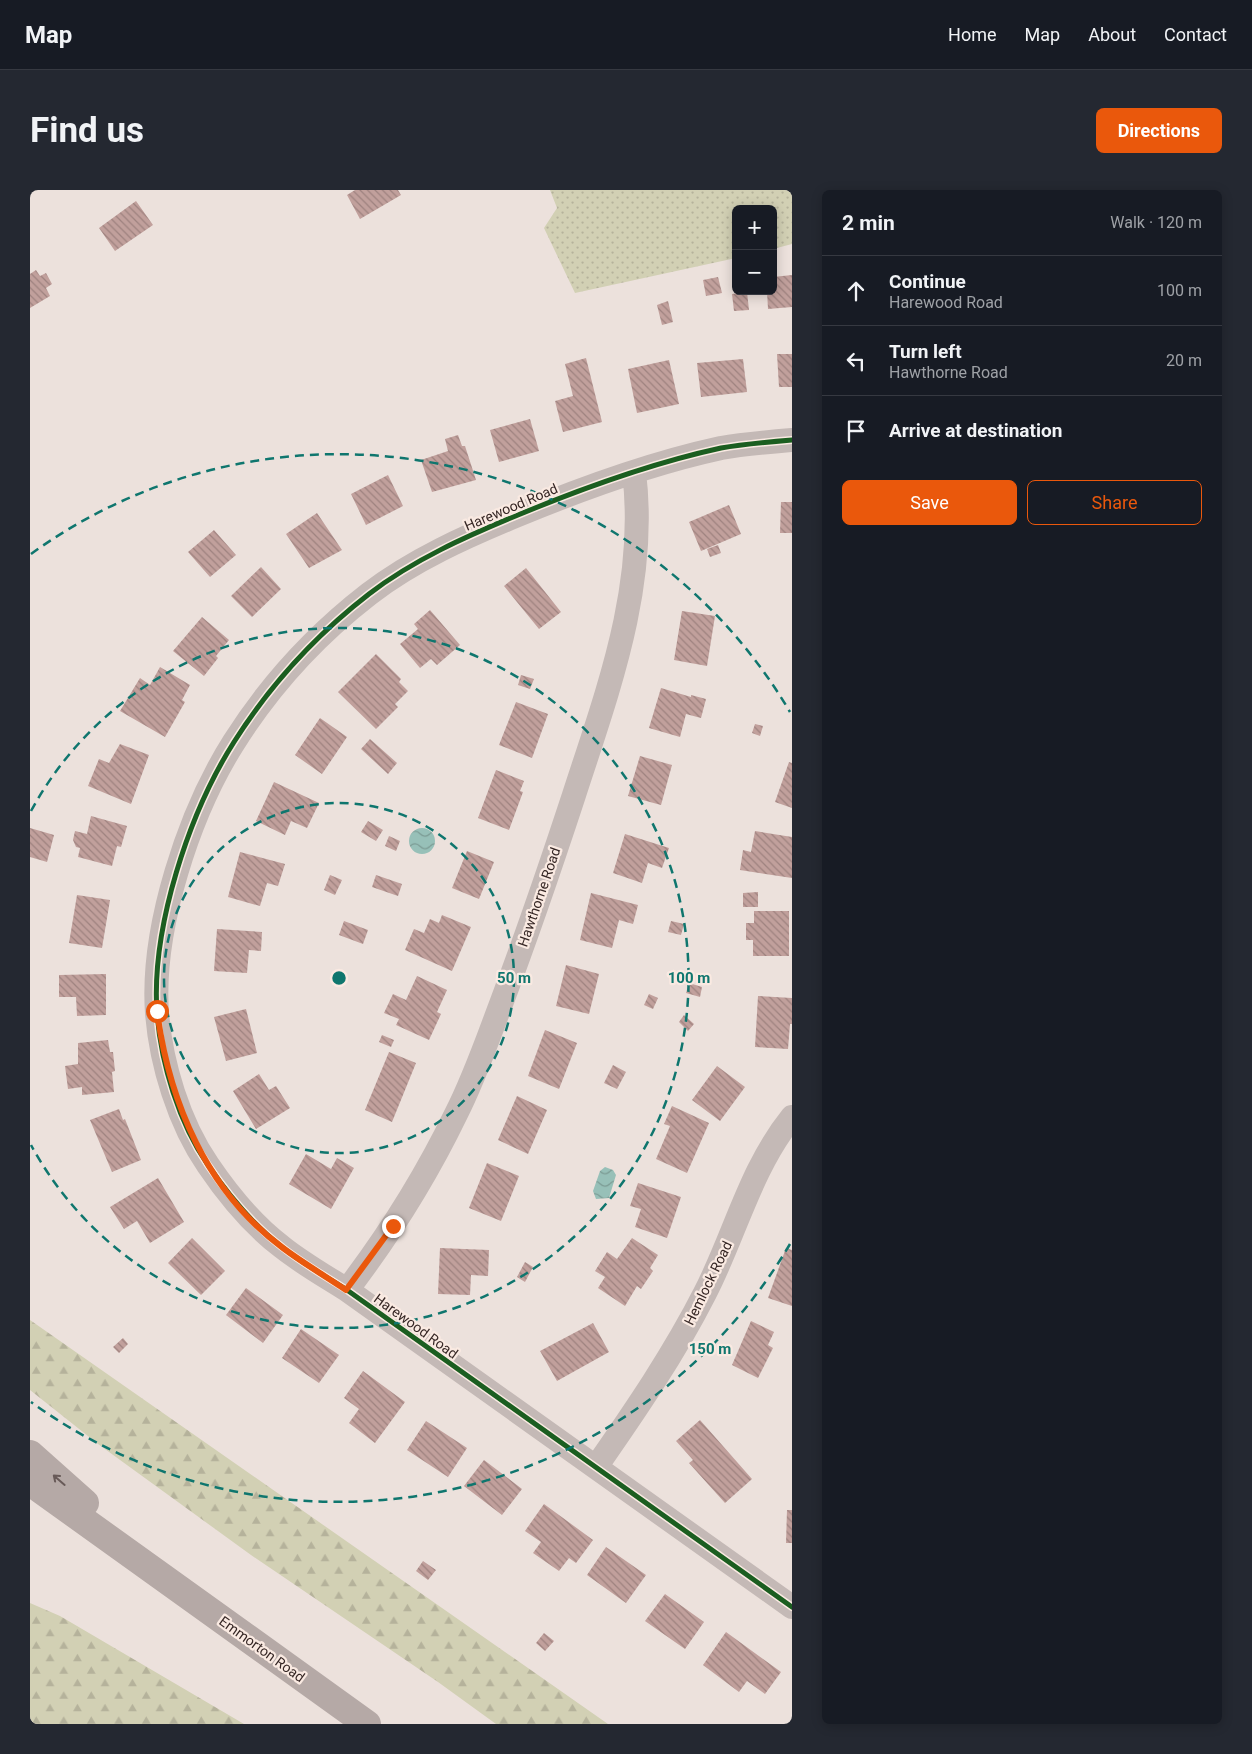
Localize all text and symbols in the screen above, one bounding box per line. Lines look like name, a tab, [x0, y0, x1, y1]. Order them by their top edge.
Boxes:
text: Map	[25, 21, 72, 49]
text: Home	[948, 24, 997, 45]
text: Map	[1025, 24, 1060, 45]
text: About	[1088, 24, 1136, 45]
text: Contact	[1164, 24, 1227, 45]
button: Directions	[1096, 108, 1222, 153]
text: Find us	[30, 110, 144, 151]
map controls	[732, 205, 777, 295]
button: +	[732, 205, 777, 250]
text: 2 min	[842, 211, 895, 235]
text: Walk · 120 m	[1110, 213, 1202, 232]
button: −	[732, 250, 777, 295]
text: Continue	[889, 270, 966, 293]
icon: ahead	[842, 277, 870, 305]
text: 100 m	[1157, 281, 1202, 300]
text: Harewood Road	[889, 293, 1003, 312]
text: Turn left	[889, 340, 962, 363]
icon: left	[842, 347, 870, 375]
text: 20 m	[1166, 351, 1202, 370]
text: Hawthorne Road	[889, 363, 1008, 382]
icon: arrive	[842, 417, 870, 445]
text: Arrive at destination	[889, 419, 1062, 442]
street label: Harewood Road	[462, 480, 560, 534]
button: Save	[842, 480, 1017, 525]
button: Share	[1027, 480, 1202, 525]
street label: Hawthorne Road	[515, 845, 563, 949]
centre of rings	[330, 969, 348, 987]
text: 50 m	[497, 969, 531, 987]
text: 100 m	[668, 969, 710, 987]
route start	[146, 1000, 169, 1023]
route end	[382, 1215, 405, 1238]
street label: Hemlock Road	[681, 1239, 735, 1327]
street label: Harewood Road	[371, 1290, 461, 1362]
text: 150 m	[689, 1340, 731, 1358]
one-way arrow	[53, 1474, 66, 1486]
street label: Emmorton Road	[216, 1613, 308, 1685]

